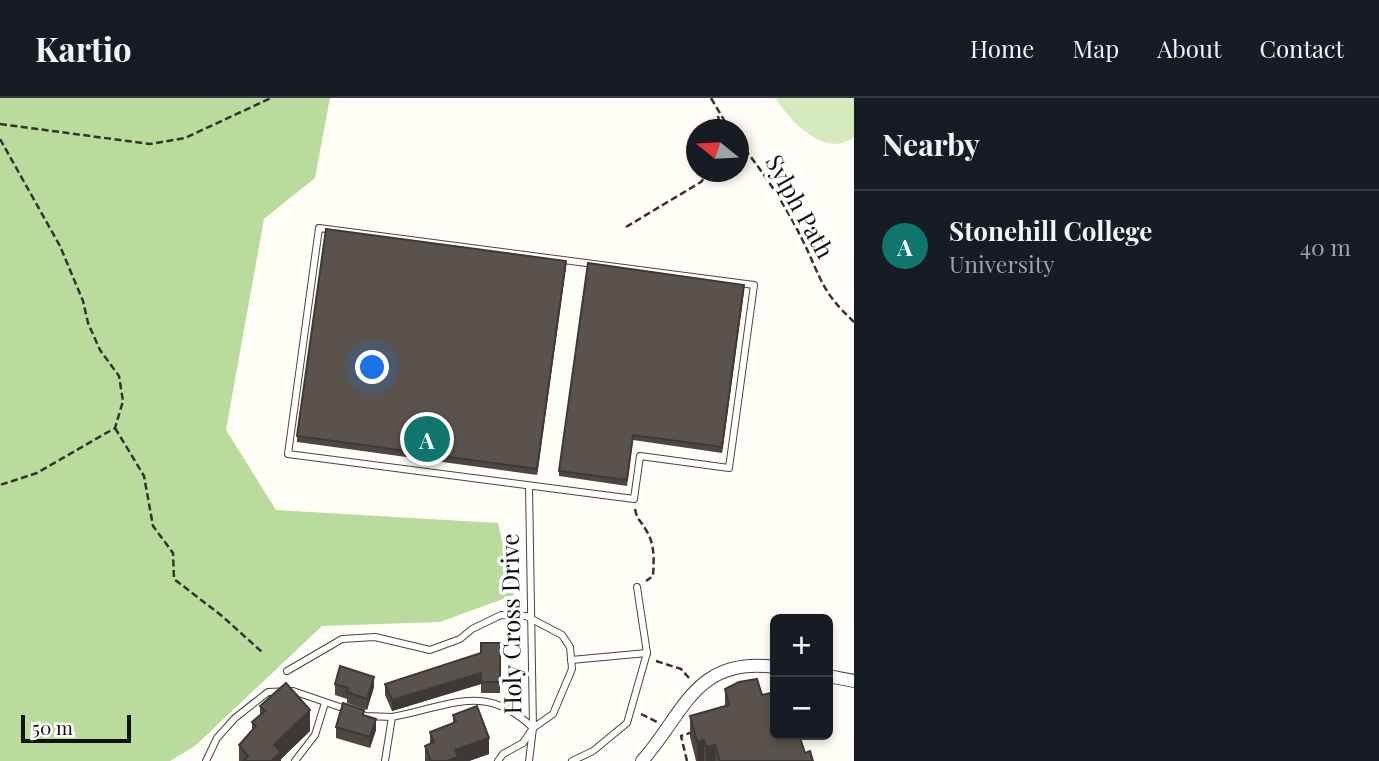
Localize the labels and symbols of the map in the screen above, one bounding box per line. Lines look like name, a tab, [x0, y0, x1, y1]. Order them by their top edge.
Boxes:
north arrow	[686, 119, 749, 182]
street label: Sylph Path	[759, 149, 842, 264]
your location	[355, 350, 389, 384]
pin: A	[404, 413, 450, 465]
street label: Holy Cross Drive	[492, 533, 528, 715]
scale bar	[21, 712, 131, 744]

